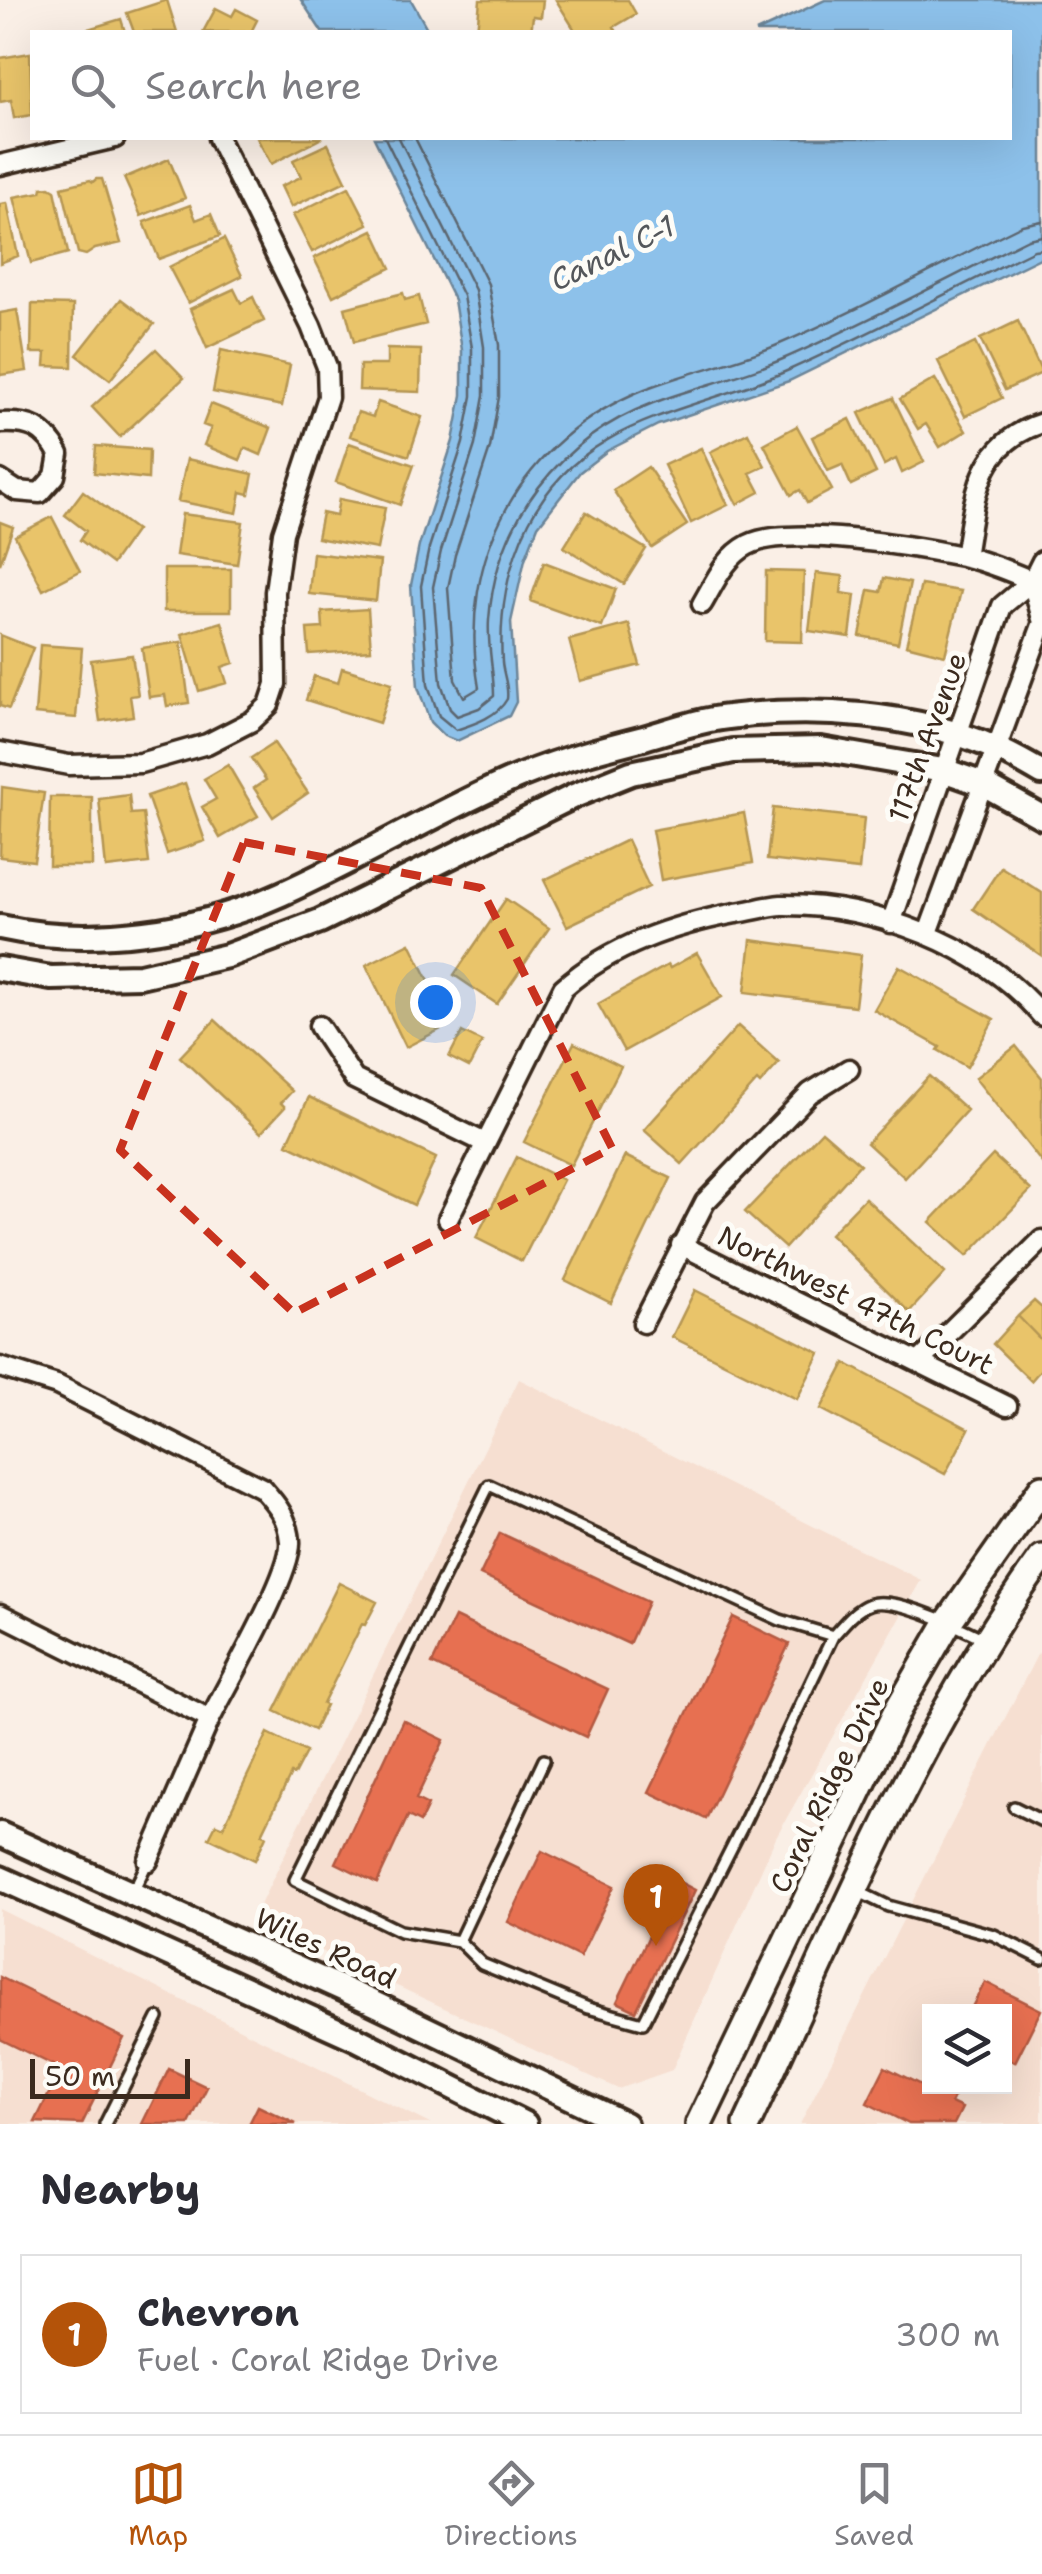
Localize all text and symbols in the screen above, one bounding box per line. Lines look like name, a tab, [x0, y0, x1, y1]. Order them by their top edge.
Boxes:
search box	[30, 30, 1012, 140]
icon: search	[65, 58, 120, 113]
text: Search here	[145, 60, 362, 111]
water label: Canal C-1	[543, 205, 681, 301]
street label: 117th Avenue	[879, 647, 975, 827]
your location	[410, 977, 461, 1028]
street label: Northwest 47th Court	[711, 1217, 1001, 1383]
street label: Coral Ridge Drive	[760, 1671, 898, 1899]
pin: 1	[624, 1864, 688, 1946]
street label: Wiles Road	[249, 1899, 403, 1997]
map controls	[922, 2004, 1012, 2094]
button: layers	[922, 2004, 1012, 2094]
scale bar	[30, 2054, 190, 2098]
text: 50 m	[45, 2057, 115, 2095]
text: Nearby	[40, 2161, 200, 2217]
text: Chevron	[137, 2287, 299, 2338]
text: 1	[67, 2313, 82, 2356]
text: 300 m	[895, 2313, 1000, 2356]
text: Fuel · Coral Ridge Drive	[137, 2338, 499, 2381]
tab: Map	[128, 2456, 188, 2554]
tab: Directions	[445, 2456, 578, 2554]
tab: Saved	[834, 2456, 914, 2554]

